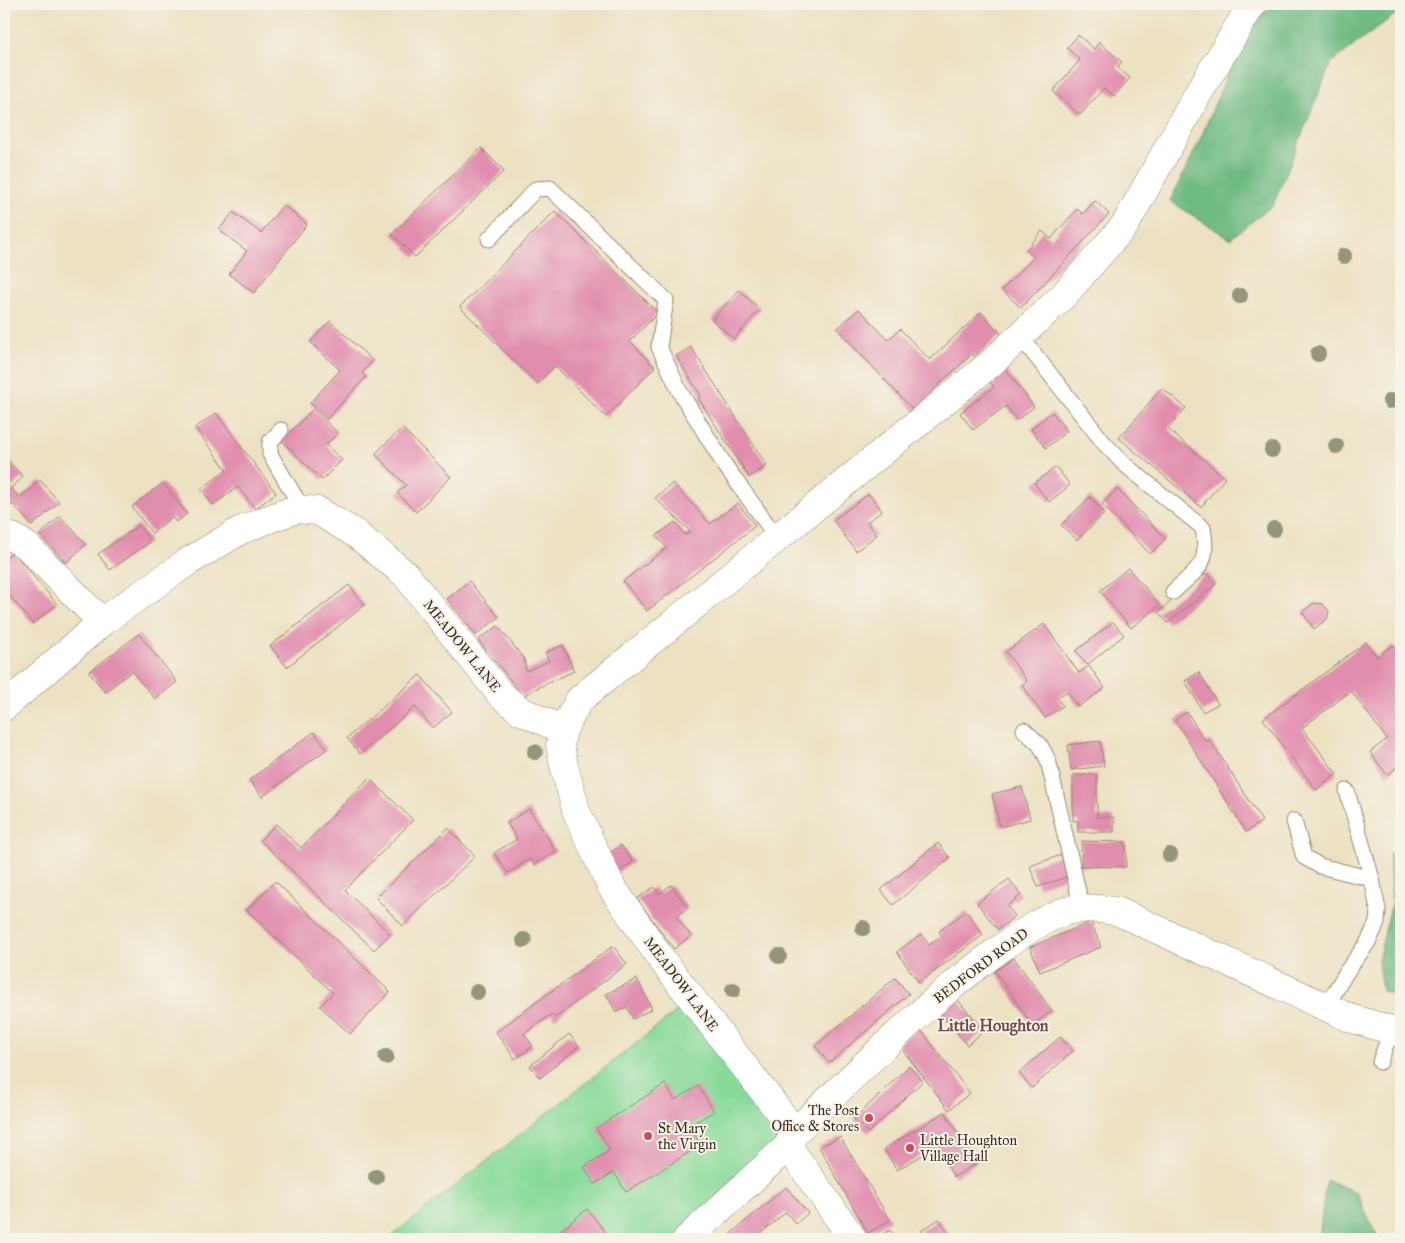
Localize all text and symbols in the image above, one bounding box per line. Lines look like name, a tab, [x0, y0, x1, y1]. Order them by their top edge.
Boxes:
street label: MEADOW LANE	[420, 596, 504, 696]
street label: BEDFORD ROAD	[930, 925, 1032, 1007]
street label: MEADOW LANE	[640, 933, 722, 1035]
district label: Little Houghton	[938, 1016, 1049, 1036]
place label: The Post Office & Stores	[771, 1102, 859, 1135]
marker: The Post Office & Stores	[863, 1112, 875, 1124]
place label: St Mary the Virgin	[658, 1120, 717, 1153]
marker: St Mary the Virgin	[642, 1130, 654, 1142]
place label: Little Houghton Village Hall	[919, 1132, 1018, 1165]
marker: Little Houghton Village Hall	[904, 1142, 916, 1154]

